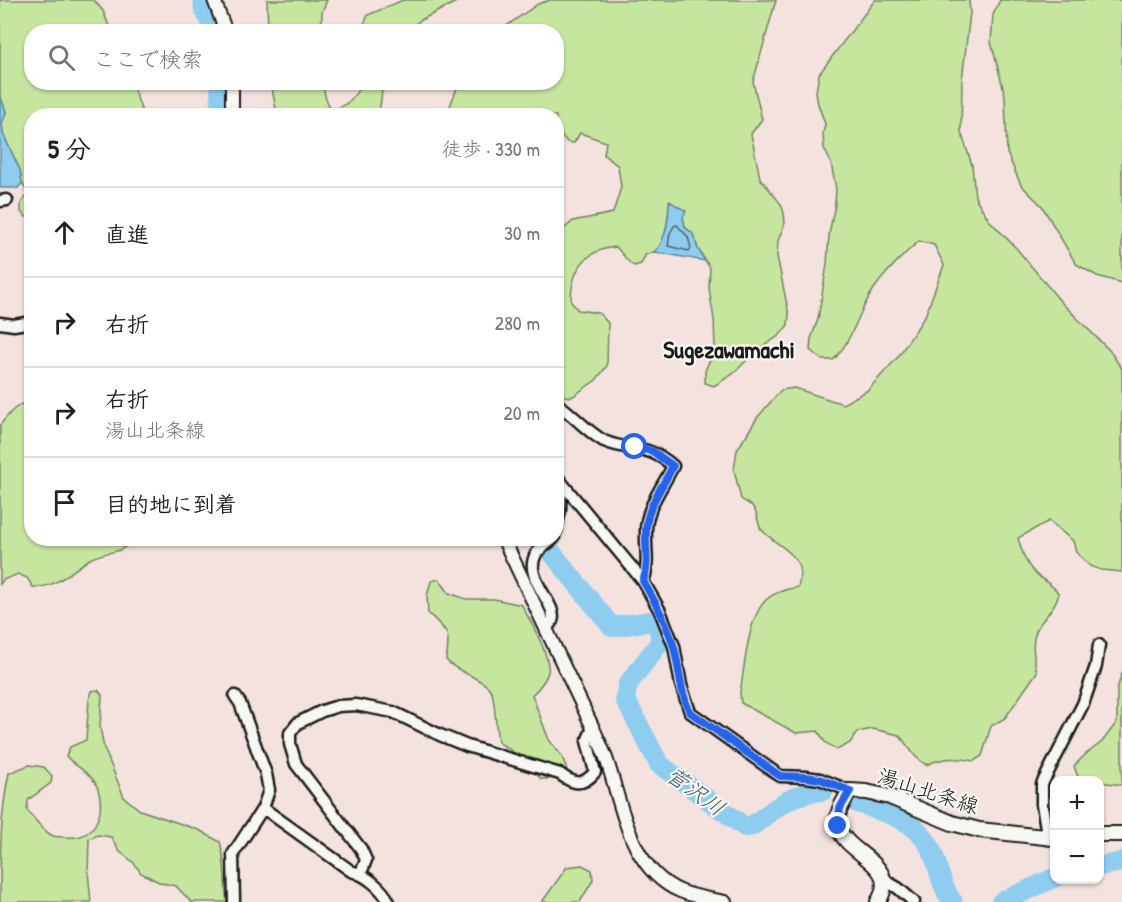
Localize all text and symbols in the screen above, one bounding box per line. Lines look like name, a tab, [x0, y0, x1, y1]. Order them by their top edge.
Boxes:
search box	[24, 24, 564, 90]
icon: search	[45, 41, 78, 74]
text: ここで検索	[93, 44, 203, 74]
text: 5 分	[48, 131, 91, 166]
text: 徒歩 · 330 m	[442, 135, 540, 162]
icon: ahead	[48, 216, 81, 249]
text: 直進	[105, 219, 149, 249]
text: 30 m	[504, 219, 540, 246]
icon: right	[48, 306, 81, 339]
text: 右折	[105, 309, 149, 339]
text: 280 m	[495, 309, 540, 336]
district label: Sugezawamachi	[663, 333, 795, 366]
text: 右折	[105, 384, 149, 414]
icon: right	[48, 396, 81, 429]
text: 20 m	[503, 399, 540, 426]
text: 湯山北条線	[105, 416, 205, 443]
route start	[621, 433, 647, 459]
icon: arrive	[48, 486, 81, 519]
text: 目的地に到着	[105, 489, 237, 519]
water label: 菅沢川	[660, 759, 732, 823]
street label: 湯山北条線	[874, 761, 983, 821]
map controls	[1050, 776, 1104, 884]
button: +	[1050, 776, 1104, 830]
route end	[824, 812, 850, 838]
button: −	[1050, 830, 1104, 884]

